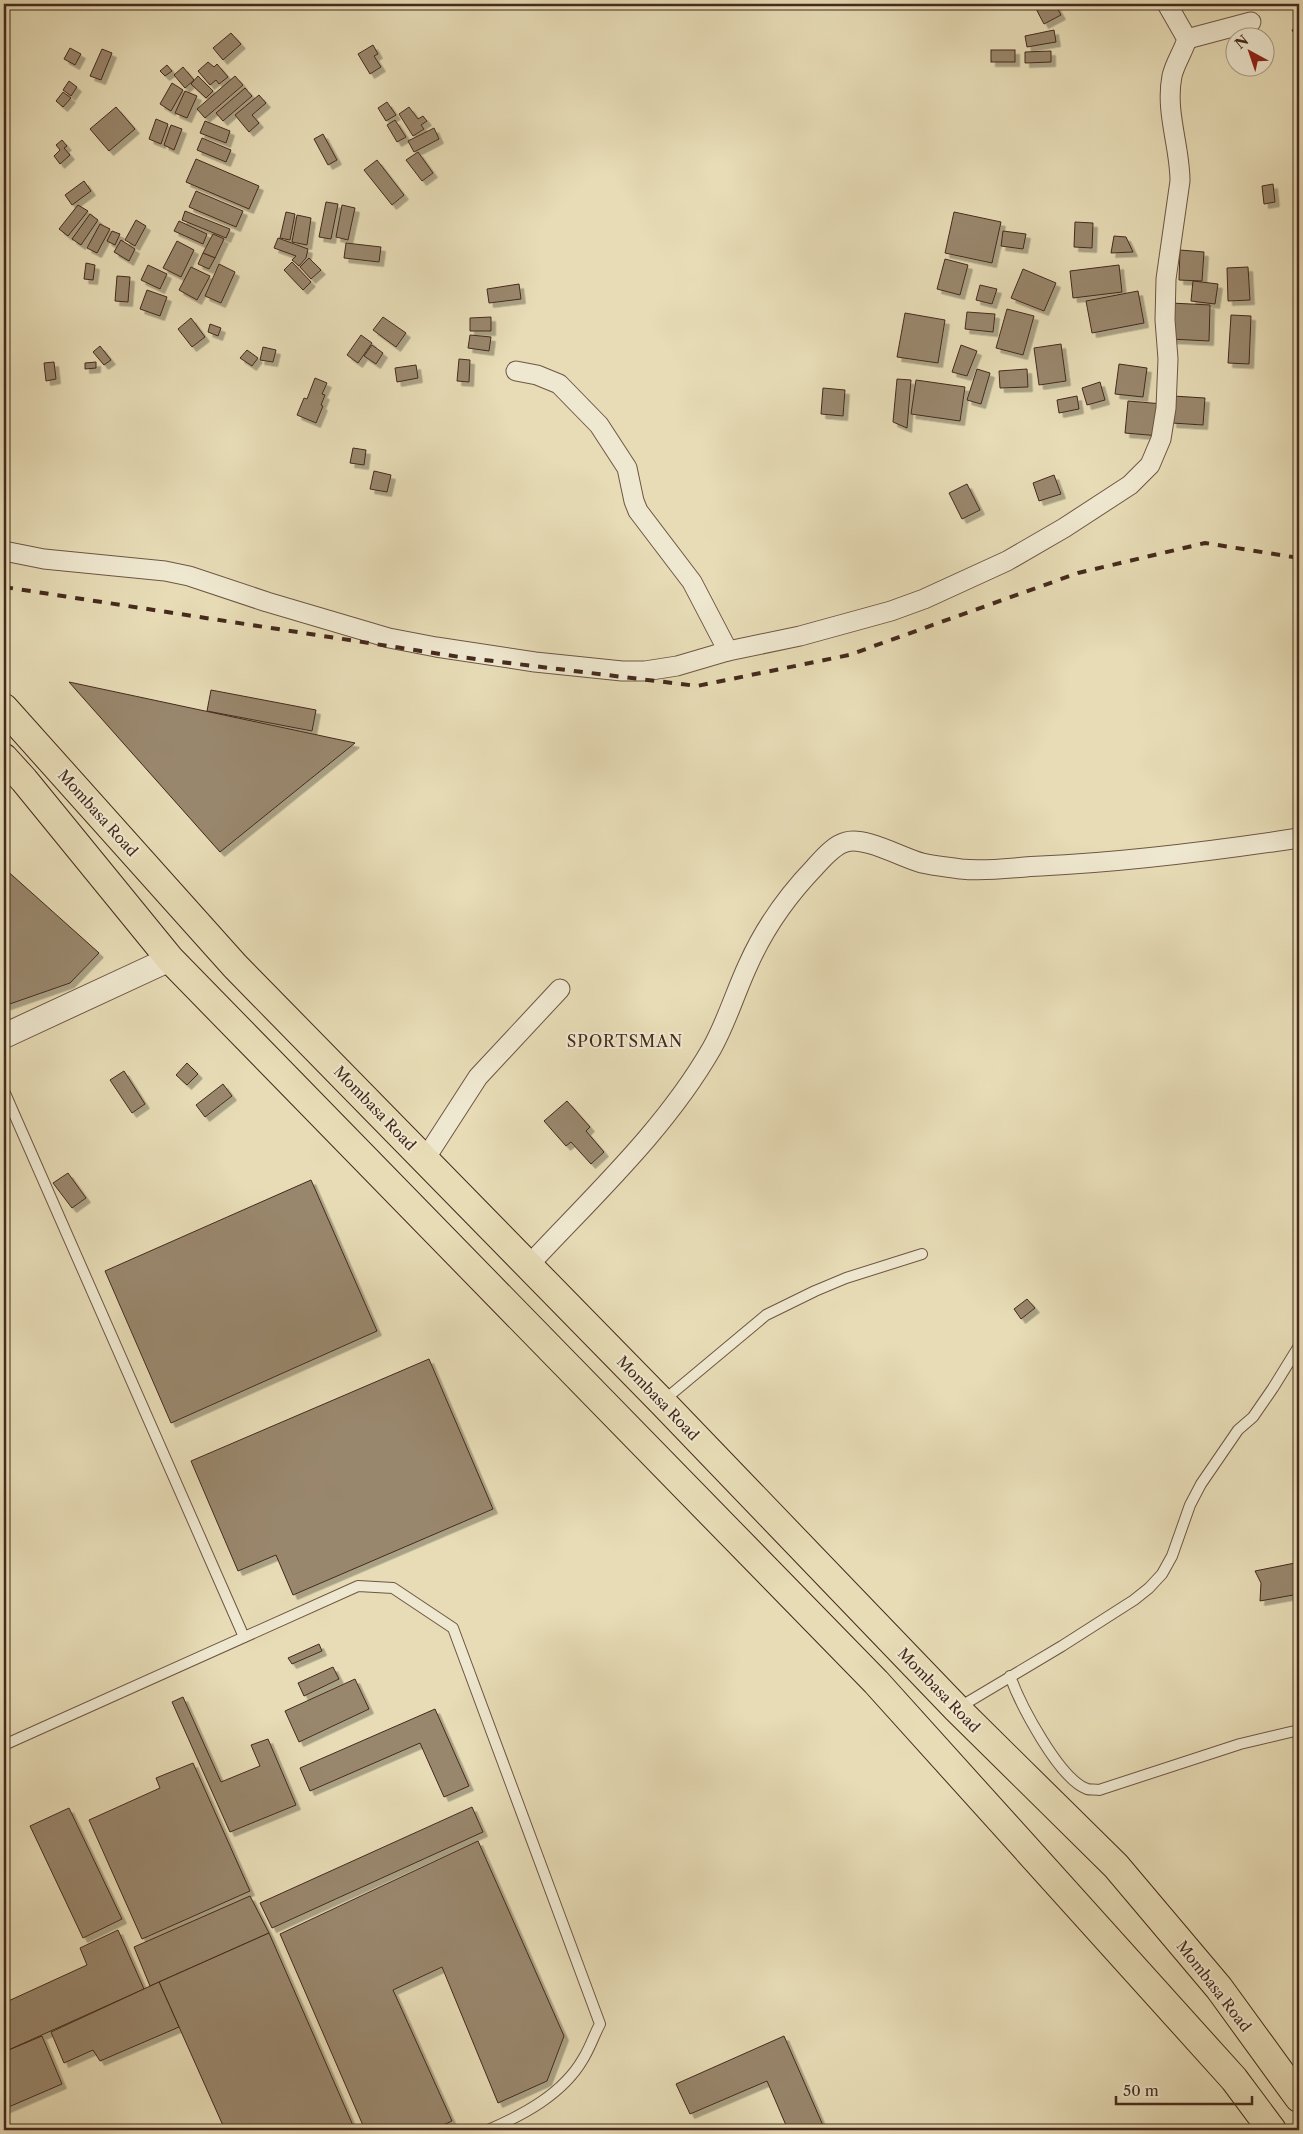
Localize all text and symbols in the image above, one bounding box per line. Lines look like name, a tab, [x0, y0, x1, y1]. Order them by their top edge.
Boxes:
north arrow	[1226, 28, 1276, 78]
text: N	[1231, 31, 1252, 53]
street label: Mombasa Road	[54, 766, 142, 860]
district label: SPORTSMAN	[567, 1031, 683, 1051]
street label: Mombasa Road	[330, 1062, 420, 1154]
street label: Mombasa Road	[613, 1352, 703, 1444]
street label: Mombasa Road	[894, 1644, 984, 1736]
street label: Mombasa Road	[1173, 1937, 1255, 2035]
scale bar	[1116, 2074, 1252, 2106]
text: 50 m	[1123, 2081, 1159, 2100]

